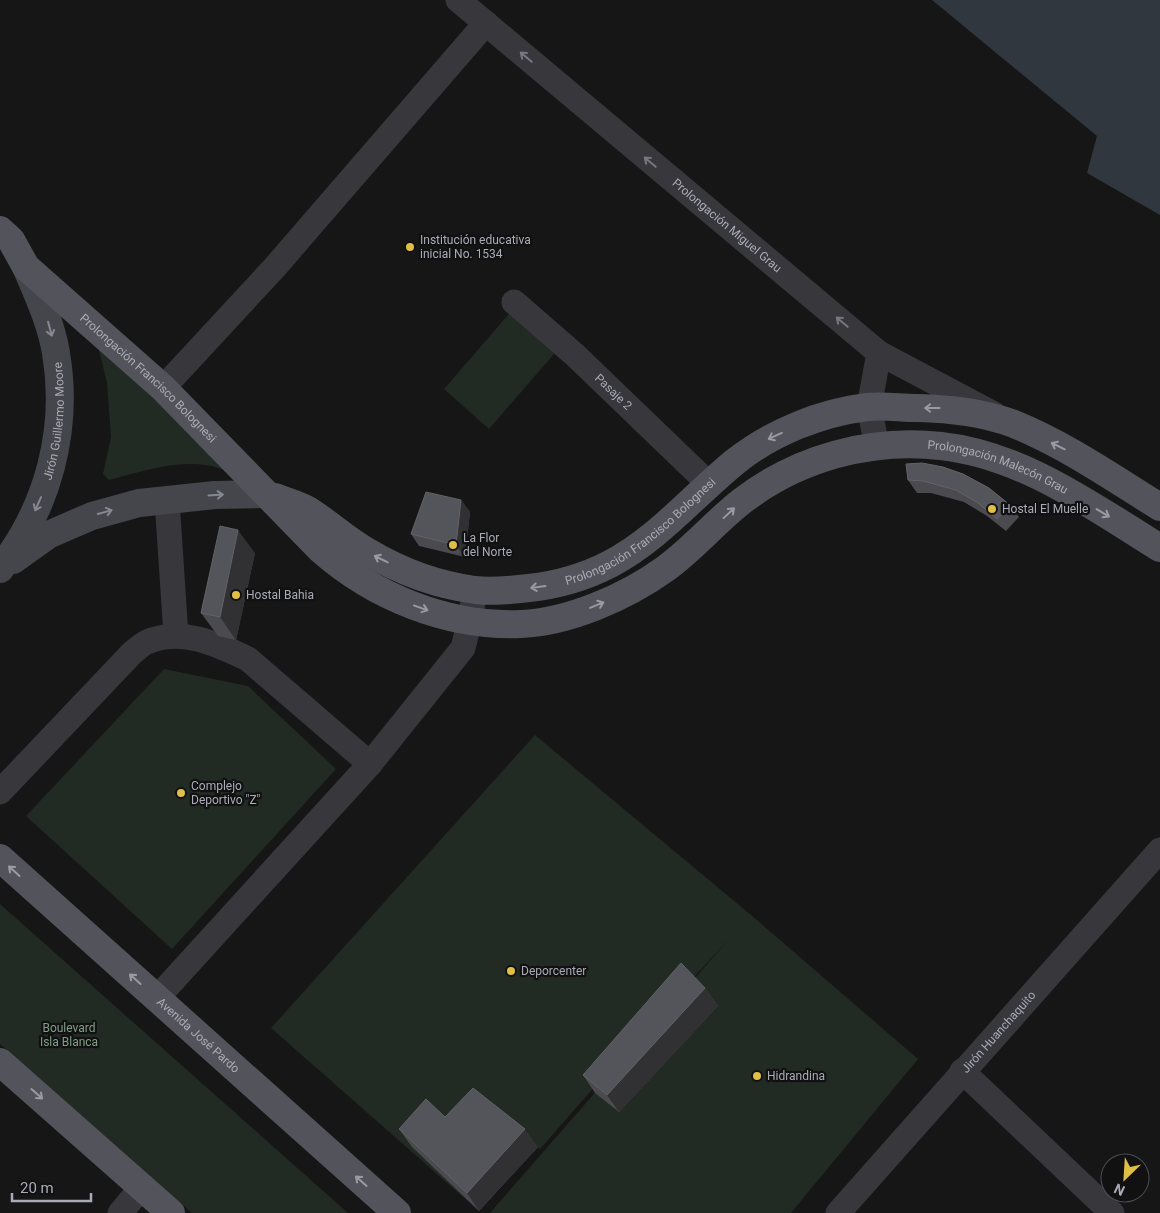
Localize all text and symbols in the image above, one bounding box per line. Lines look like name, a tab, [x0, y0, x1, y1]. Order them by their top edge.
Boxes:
one-way arrow	[519, 52, 532, 63]
one-way arrow	[644, 157, 657, 168]
street label: Prolongación Miguel Grau	[670, 176, 784, 275]
place label: Institución educativa inicial No. 1534	[420, 233, 531, 261]
marker: Institución educativa inicial No. 1534	[404, 241, 416, 253]
street label: Prolongación Francisco Bolognesi	[77, 311, 219, 445]
one-way arrow	[836, 317, 849, 328]
one-way arrow	[45, 320, 55, 336]
street label: Jirón Guillermo Moore	[41, 361, 67, 482]
street label: Pasaje 2	[592, 371, 635, 413]
one-way arrow	[925, 403, 941, 413]
one-way arrow	[768, 432, 783, 441]
street label: Prolongación Malecón Grau	[927, 438, 1070, 497]
one-way arrow	[1051, 441, 1066, 450]
street label: Prolongación Francisco Bolognesi	[563, 475, 719, 588]
one-way arrow	[207, 490, 223, 500]
one-way arrow	[33, 496, 43, 511]
place label: Hostal El Muelle	[1002, 502, 1088, 516]
marker: Hostal El Muelle	[986, 503, 998, 515]
one-way arrow	[97, 507, 113, 517]
one-way arrow	[723, 507, 736, 519]
one-way arrow	[1095, 509, 1109, 519]
place label: La Flor del Norte	[463, 531, 512, 559]
marker: La Flor del Norte	[447, 539, 459, 551]
one-way arrow	[374, 554, 389, 564]
one-way arrow	[531, 582, 547, 592]
place label: Hostal Bahia	[246, 588, 314, 602]
marker: Hostal Bahia	[230, 589, 242, 601]
one-way arrow	[589, 600, 604, 609]
one-way arrow	[413, 604, 429, 613]
place label: Complejo Deportivo "Z"	[191, 779, 261, 807]
marker: Complejo Deportivo "Z"	[175, 787, 187, 799]
one-way arrow	[8, 865, 21, 877]
place label: Deporcenter	[521, 964, 586, 978]
marker: Deporcenter	[505, 965, 517, 977]
one-way arrow	[129, 973, 142, 985]
street label: Jirón Huanchaquito	[959, 988, 1039, 1076]
street label: Avenida José Pardo	[154, 995, 243, 1076]
park label: Boulevard Isla Blanca	[40, 1021, 98, 1049]
place label: Hidrandina	[767, 1069, 825, 1083]
marker: Hidrandina	[751, 1070, 763, 1082]
one-way arrow	[30, 1088, 43, 1100]
north arrow	[1100, 1153, 1150, 1203]
scale bar	[12, 1170, 91, 1202]
one-way arrow	[355, 1175, 368, 1186]
text: 20 m	[20, 1179, 54, 1197]
text: N	[1112, 1180, 1127, 1199]

